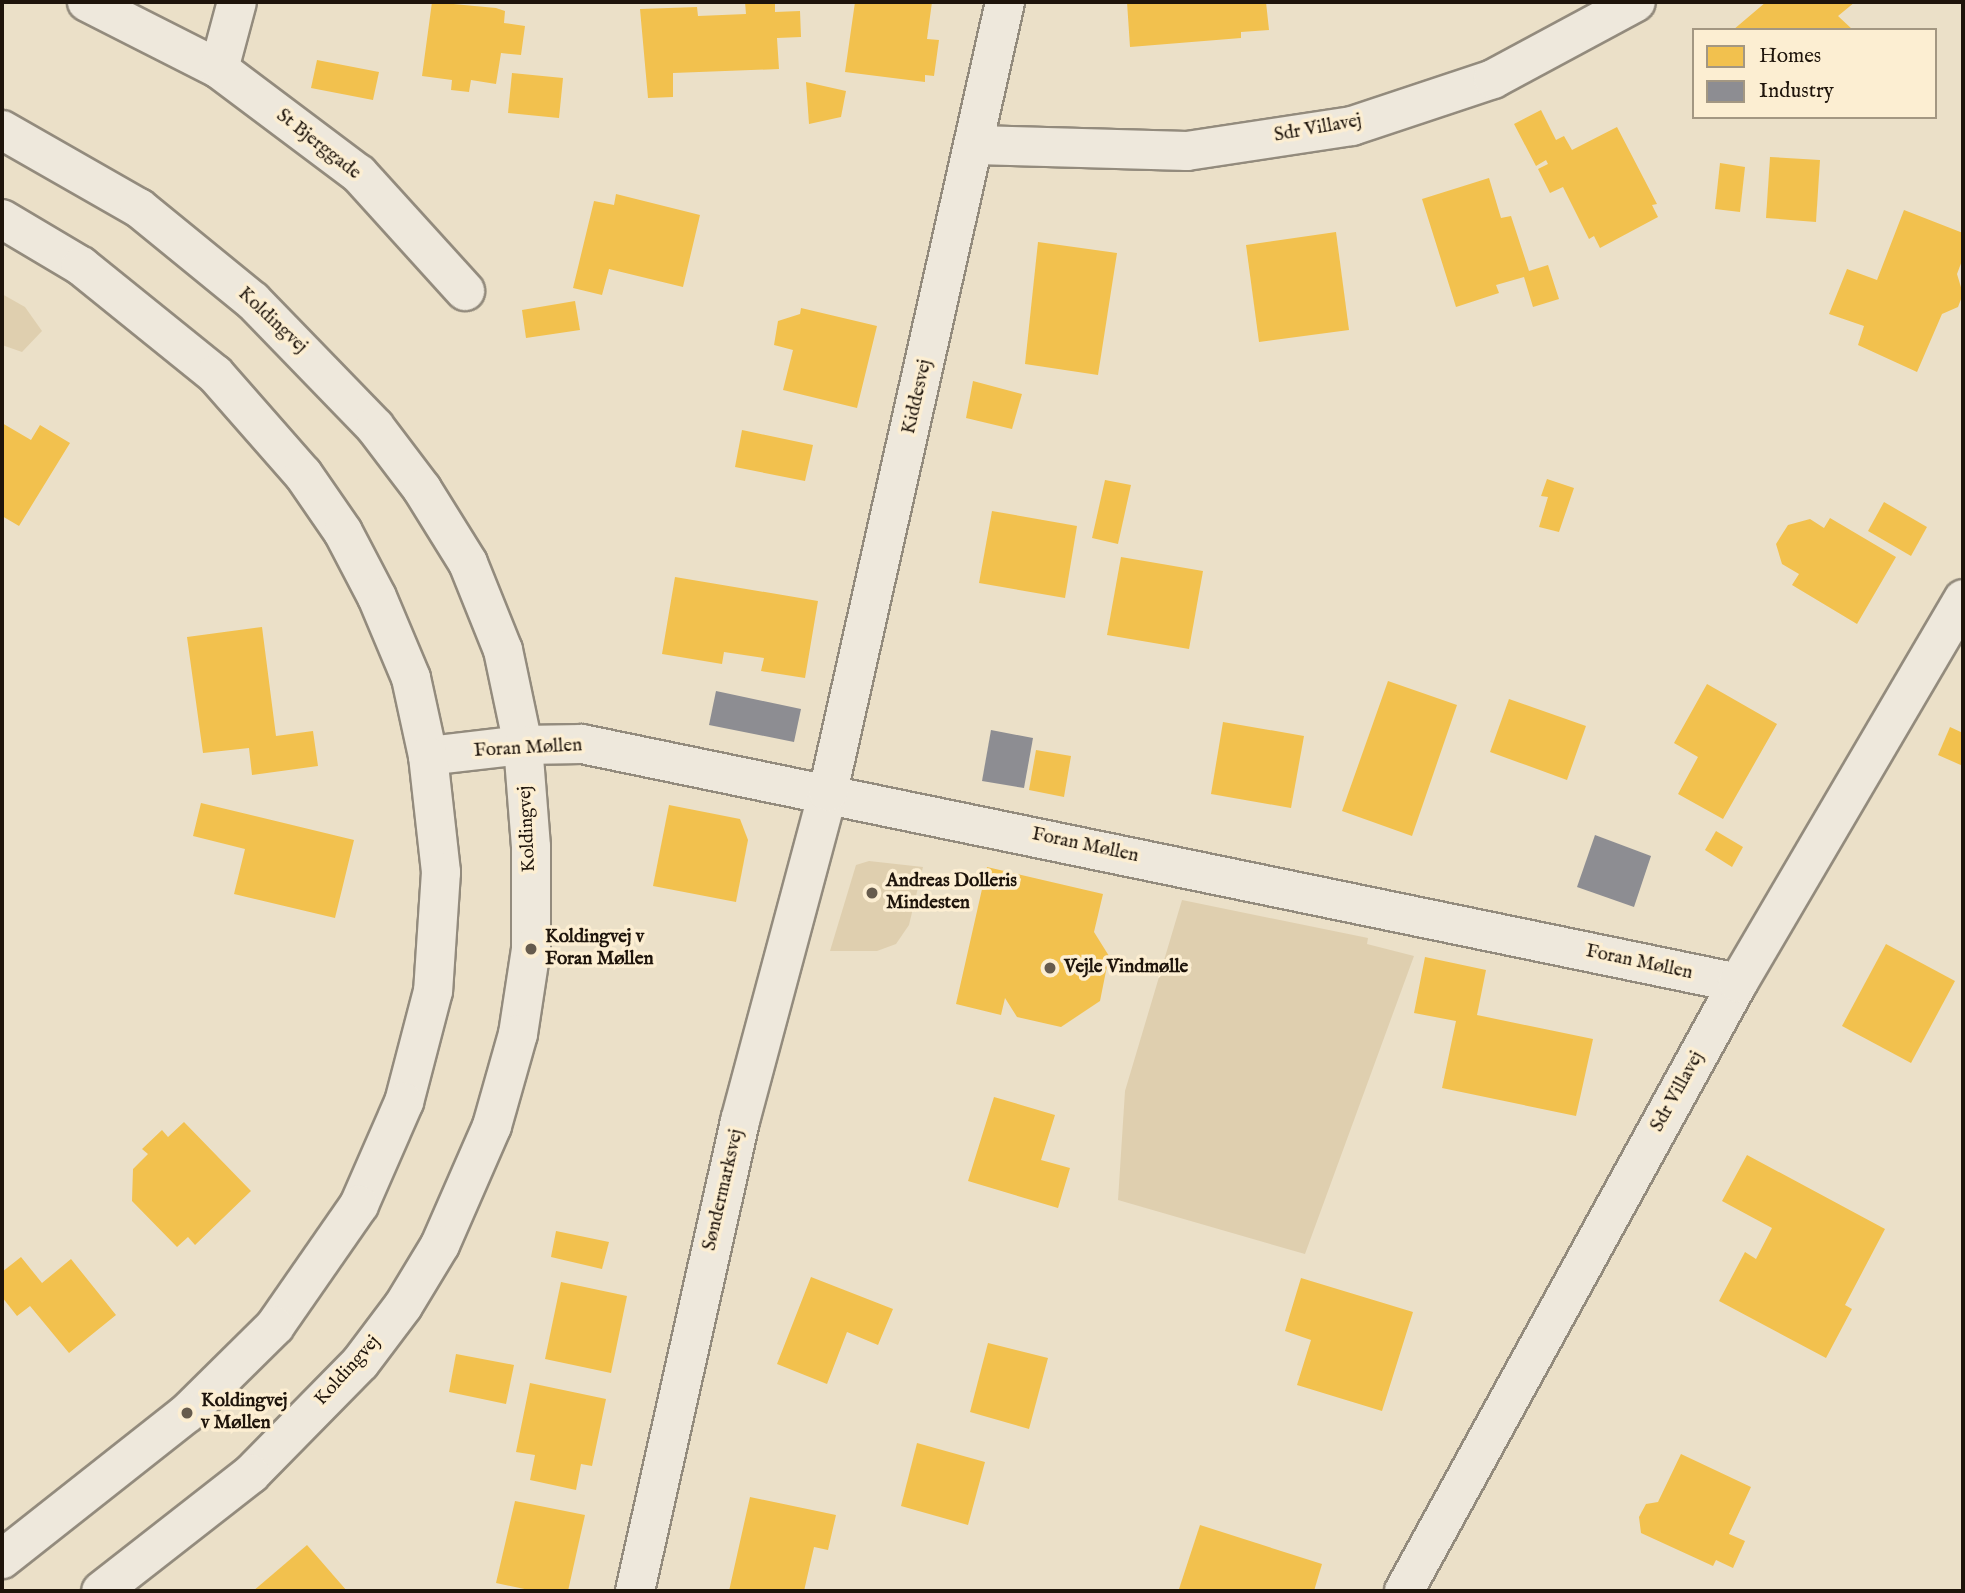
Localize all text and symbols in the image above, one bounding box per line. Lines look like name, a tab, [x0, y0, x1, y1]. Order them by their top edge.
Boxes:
legend	[1692, 28, 1937, 119]
text: Homes	[1759, 43, 1821, 70]
text: Industry	[1759, 78, 1834, 105]
street label: St Bjerggade	[271, 105, 365, 185]
street label: Sdr Villavej	[1272, 110, 1364, 148]
street label: Koldingvej	[233, 283, 311, 359]
street label: Kiddesvej	[898, 357, 938, 437]
street label: Foran Møllen	[473, 735, 583, 763]
street label: Koldingvej	[514, 785, 542, 873]
street label: Foran Møllen	[1030, 824, 1140, 868]
place label: Andreas Dolleris Mindesten	[886, 871, 1017, 915]
marker: Andreas Dolleris Mindesten	[864, 885, 880, 901]
place label: Koldingvej v Foran Møllen	[545, 927, 654, 971]
marker: Koldingvej v Foran Møllen	[523, 941, 539, 957]
street label: Foran Møllen	[1584, 941, 1694, 985]
place label: Vejle Vindmølle	[1064, 957, 1188, 979]
marker: Vejle Vindmølle	[1042, 960, 1058, 976]
street label: Sdr Villavej	[1647, 1048, 1709, 1136]
street label: Søndermarksvej	[699, 1127, 749, 1253]
street label: Koldingvej	[311, 1331, 385, 1411]
place label: Koldingvej v Møllen	[201, 1391, 288, 1435]
marker: Koldingvej v Møllen	[179, 1405, 195, 1421]

